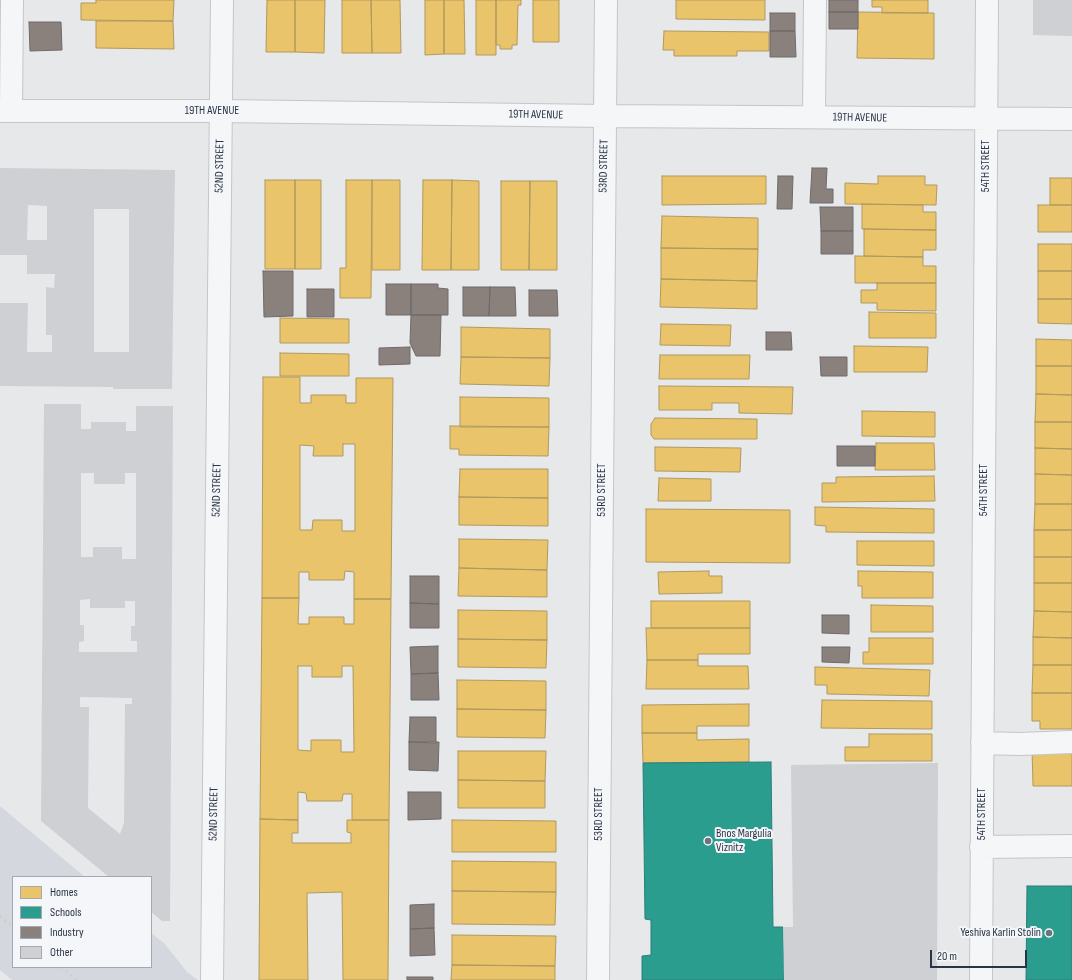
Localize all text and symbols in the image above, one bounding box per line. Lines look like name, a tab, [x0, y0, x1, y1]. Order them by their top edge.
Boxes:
street label: 19TH AVENUE	[185, 104, 239, 118]
street label: 19TH AVENUE	[509, 107, 563, 123]
street label: 19TH AVENUE	[833, 110, 887, 126]
street label: 52ND STREET	[212, 139, 228, 193]
street label: 53RD STREET	[596, 139, 612, 193]
street label: 54TH STREET	[979, 140, 993, 192]
street label: 52ND STREET	[209, 463, 225, 517]
street label: 53RD STREET	[595, 463, 609, 517]
street label: 54TH STREET	[977, 464, 991, 516]
street label: 52ND STREET	[206, 787, 222, 841]
street label: 53RD STREET	[592, 787, 606, 841]
street label: 54TH STREET	[975, 788, 989, 840]
place label: Bnos Margulia Viznitz	[716, 827, 772, 855]
marker: Bnos Margulia Viznitz	[703, 836, 713, 846]
legend	[12, 876, 152, 968]
text: Homes	[50, 885, 78, 900]
text: Schools	[50, 905, 82, 920]
text: Industry	[50, 925, 84, 940]
place label: Yeshiva Karlin Stolin	[960, 926, 1041, 940]
marker: Yeshiva Karlin Stolin	[1044, 928, 1054, 938]
scale bar	[932, 942, 1029, 968]
text: Other	[50, 945, 73, 960]
text: 20 m	[937, 949, 957, 964]

